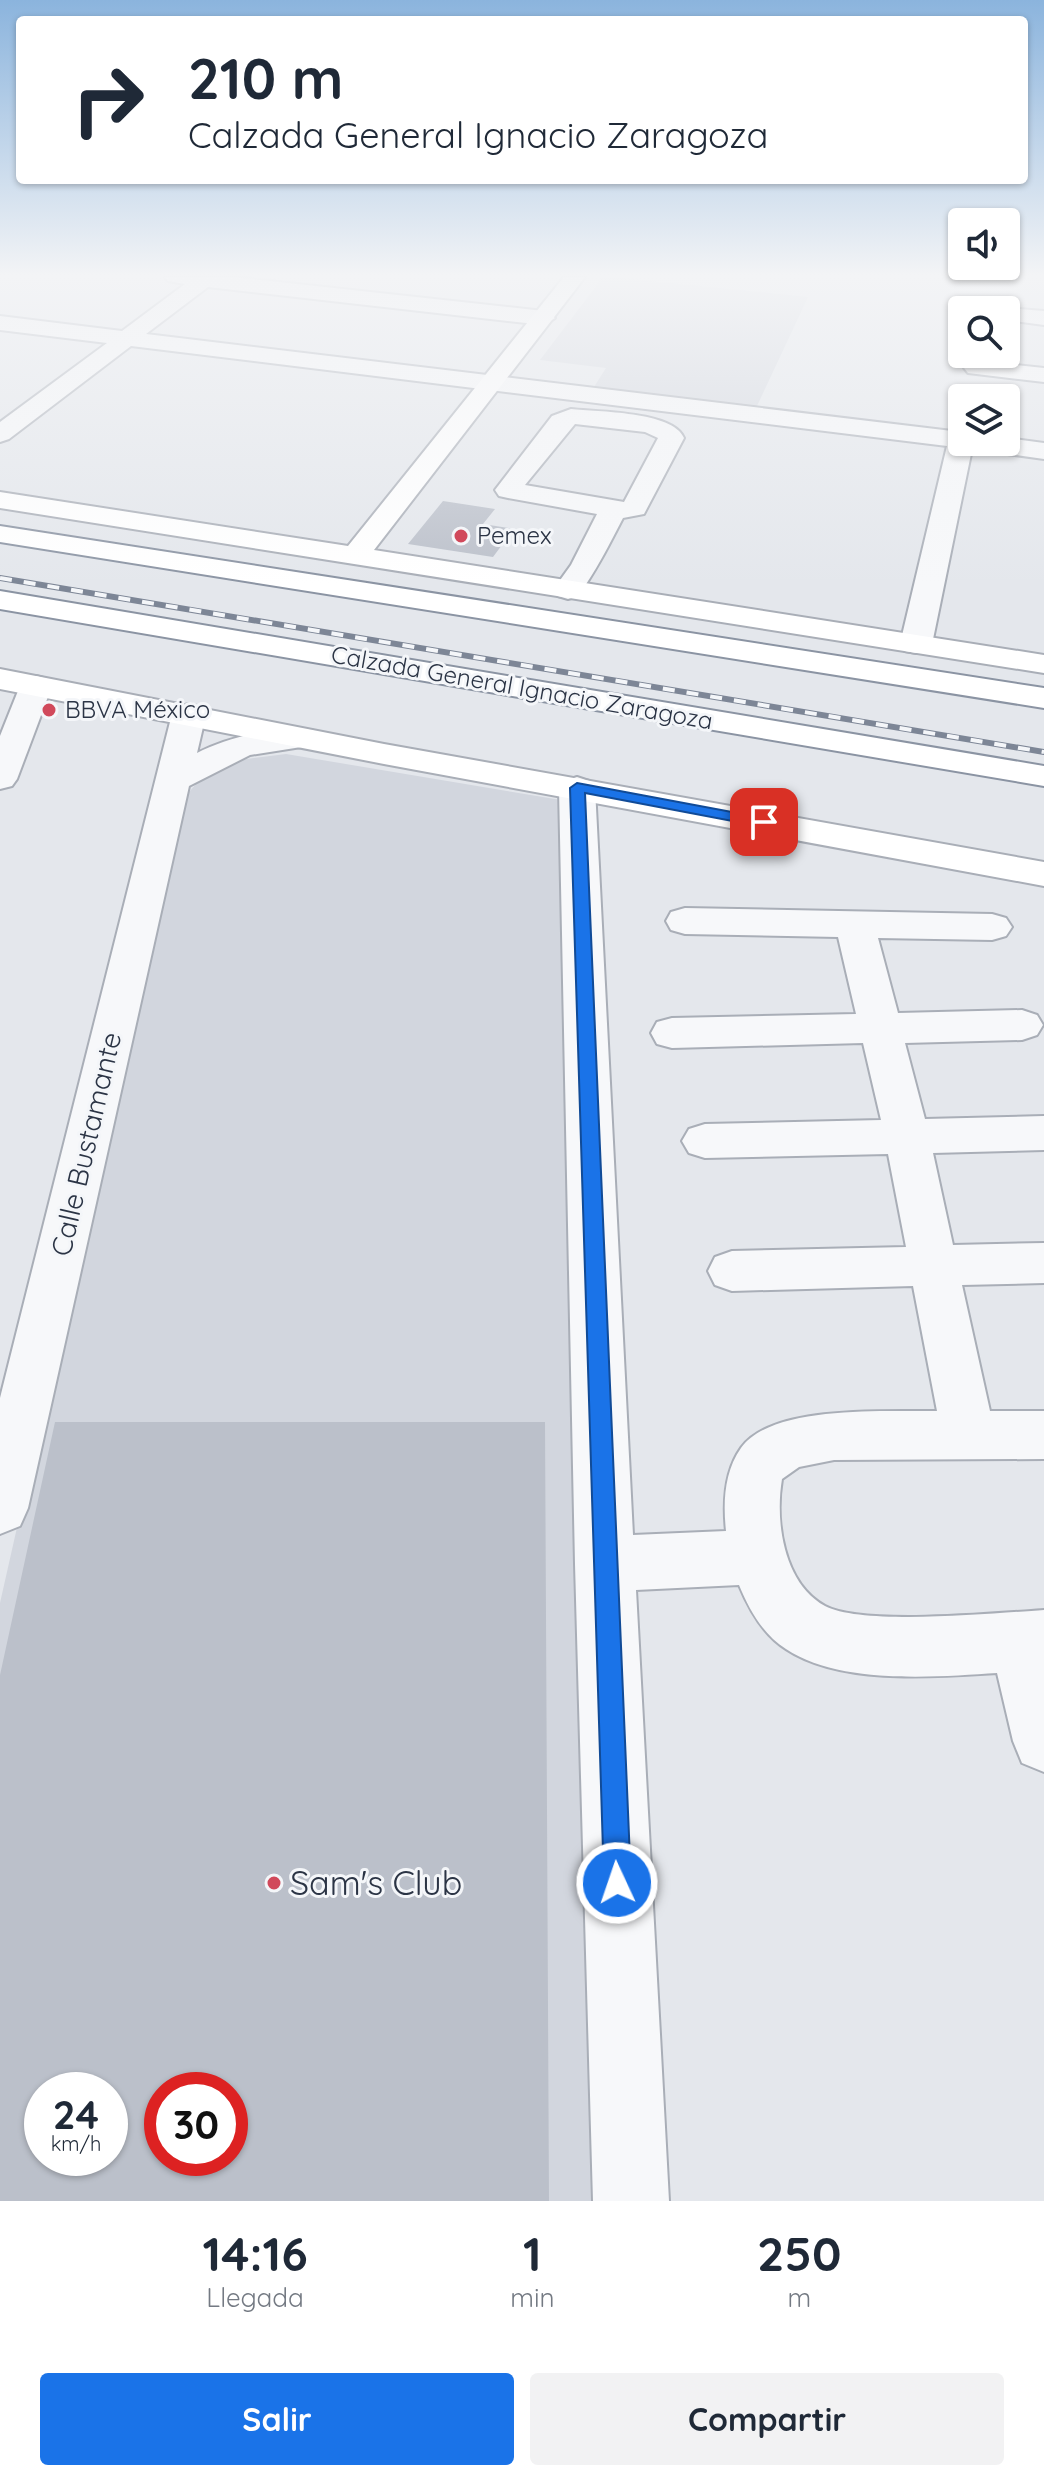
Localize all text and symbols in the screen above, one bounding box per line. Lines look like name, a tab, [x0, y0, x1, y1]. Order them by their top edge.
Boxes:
text: 210 m	[188, 43, 343, 113]
icon: right	[56, 48, 160, 152]
text: Calzada General Ignacio Zaragoza	[188, 112, 768, 157]
map controls	[948, 208, 1020, 456]
button: sound	[948, 208, 1020, 280]
button: search	[948, 296, 1020, 368]
button: layers	[948, 384, 1020, 456]
place label: Pemex	[477, 520, 552, 550]
marker: Pemex	[452, 527, 470, 545]
street label: Calzada General Ignacio Zaragoza	[329, 639, 715, 735]
place label: BBVA México	[65, 694, 210, 724]
marker: BBVA México	[40, 701, 58, 719]
pin	[730, 788, 798, 856]
icon: arrive	[742, 800, 786, 844]
street label: Calle Bustamante	[43, 1028, 128, 1259]
position arrow	[575, 1841, 659, 1925]
place label: Sam's Club	[290, 1861, 462, 1904]
marker: Sam's Club	[265, 1874, 283, 1892]
speed limit sign: 30	[144, 2072, 248, 2176]
text: 24	[53, 2089, 99, 2139]
text: km/h	[51, 2131, 101, 2156]
text: 14:16	[203, 2223, 308, 2283]
text: 1	[523, 2223, 542, 2283]
text: 250	[757, 2223, 841, 2283]
text: Llegada	[206, 2281, 304, 2314]
text: min	[510, 2281, 555, 2314]
text: m	[787, 2281, 811, 2314]
button: Salir	[40, 2373, 514, 2465]
button: Compartir	[530, 2373, 1004, 2465]

